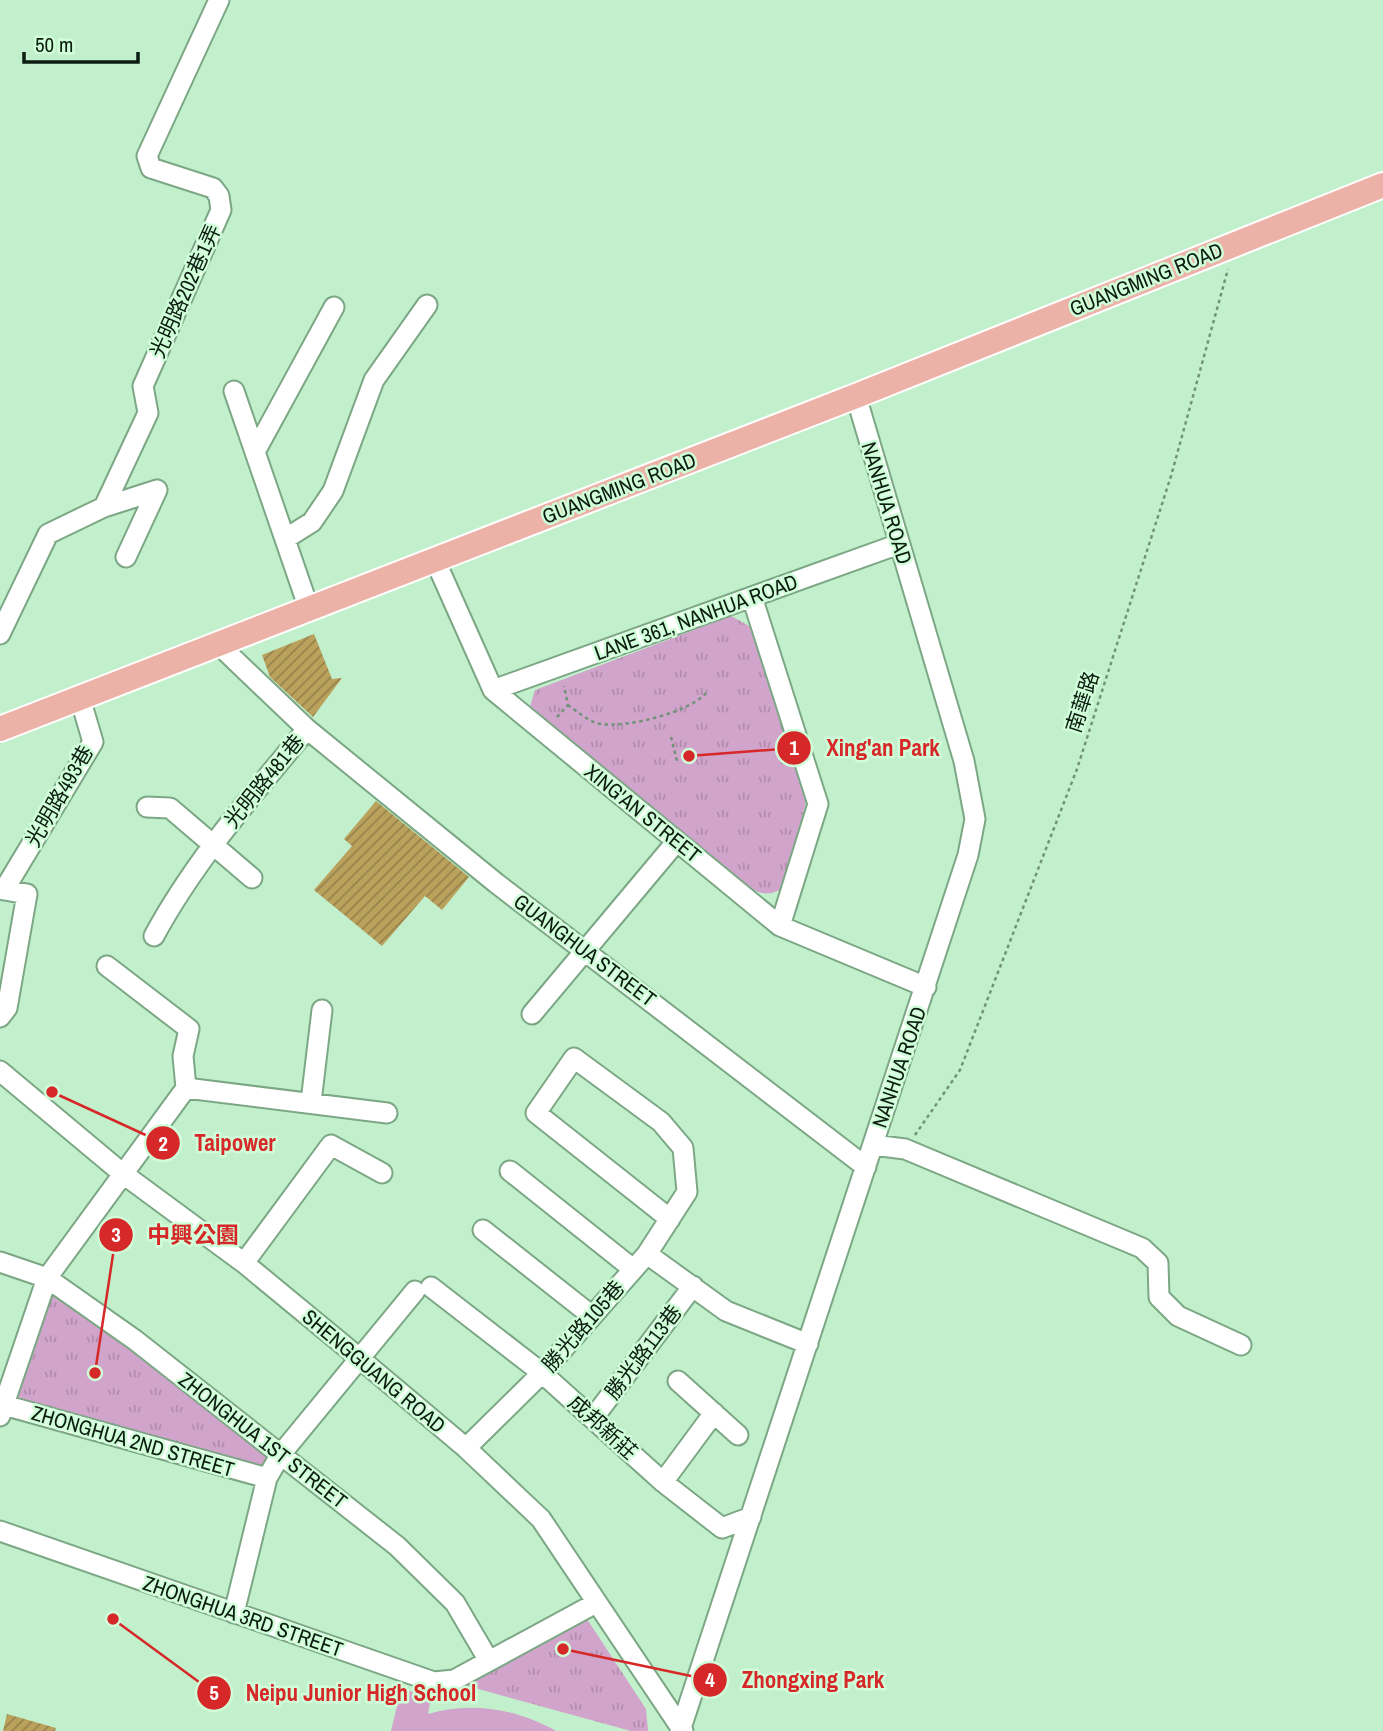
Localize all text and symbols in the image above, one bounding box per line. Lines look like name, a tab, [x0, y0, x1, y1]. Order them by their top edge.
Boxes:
scale bar	[24, 21, 138, 65]
text: 50 m	[35, 30, 73, 59]
street label: 光明路202巷1弄	[143, 220, 227, 362]
street label: GUANGMING ROAD	[1065, 235, 1227, 323]
street label: NANHUA ROAD	[855, 438, 919, 568]
street label: GUANGMING ROAD	[538, 445, 700, 531]
street label: LANE 361, NANHUA ROAD	[590, 567, 802, 667]
street label: 南華路	[1058, 668, 1106, 736]
callout: Xing'an Park	[777, 726, 953, 770]
street label: 光明路481巷	[217, 728, 311, 834]
text: Xing'an Park	[826, 732, 940, 763]
text: 1	[789, 733, 799, 762]
street label: 光明路493巷	[18, 740, 100, 852]
street label: XING'AN STREET	[579, 757, 708, 869]
street label: GUANGHUA STREET	[508, 887, 662, 1013]
street label: NANHUA ROAD	[865, 1003, 933, 1131]
callout: Taipower	[146, 1121, 290, 1165]
text: Taipower	[194, 1127, 276, 1158]
text: 2	[158, 1129, 168, 1158]
callout: 中興公園	[98, 1213, 253, 1257]
text: 中興公園	[147, 1219, 239, 1250]
text: 3	[111, 1220, 121, 1249]
street label: 勝光路105巷	[535, 1274, 631, 1378]
street label: 勝光路113巷	[598, 1299, 688, 1405]
street label: SHENGGUANG ROAD	[296, 1302, 452, 1440]
street label: ZHONGHUA 1ST STREET	[173, 1365, 354, 1515]
street label: 成邦新莊	[562, 1388, 644, 1466]
street label: ZHONGHUA 2ND STREET	[28, 1398, 238, 1484]
street label: ZHONGHUA 3RD STREET	[139, 1568, 347, 1664]
callout: Zhongxing Park	[693, 1658, 898, 1702]
text: Zhongxing Park	[742, 1664, 885, 1695]
text: 4	[705, 1665, 715, 1694]
callout: Neipu Junior High School	[196, 1671, 490, 1715]
text: Neipu Junior High School	[246, 1677, 476, 1708]
text: 5	[209, 1678, 219, 1707]

